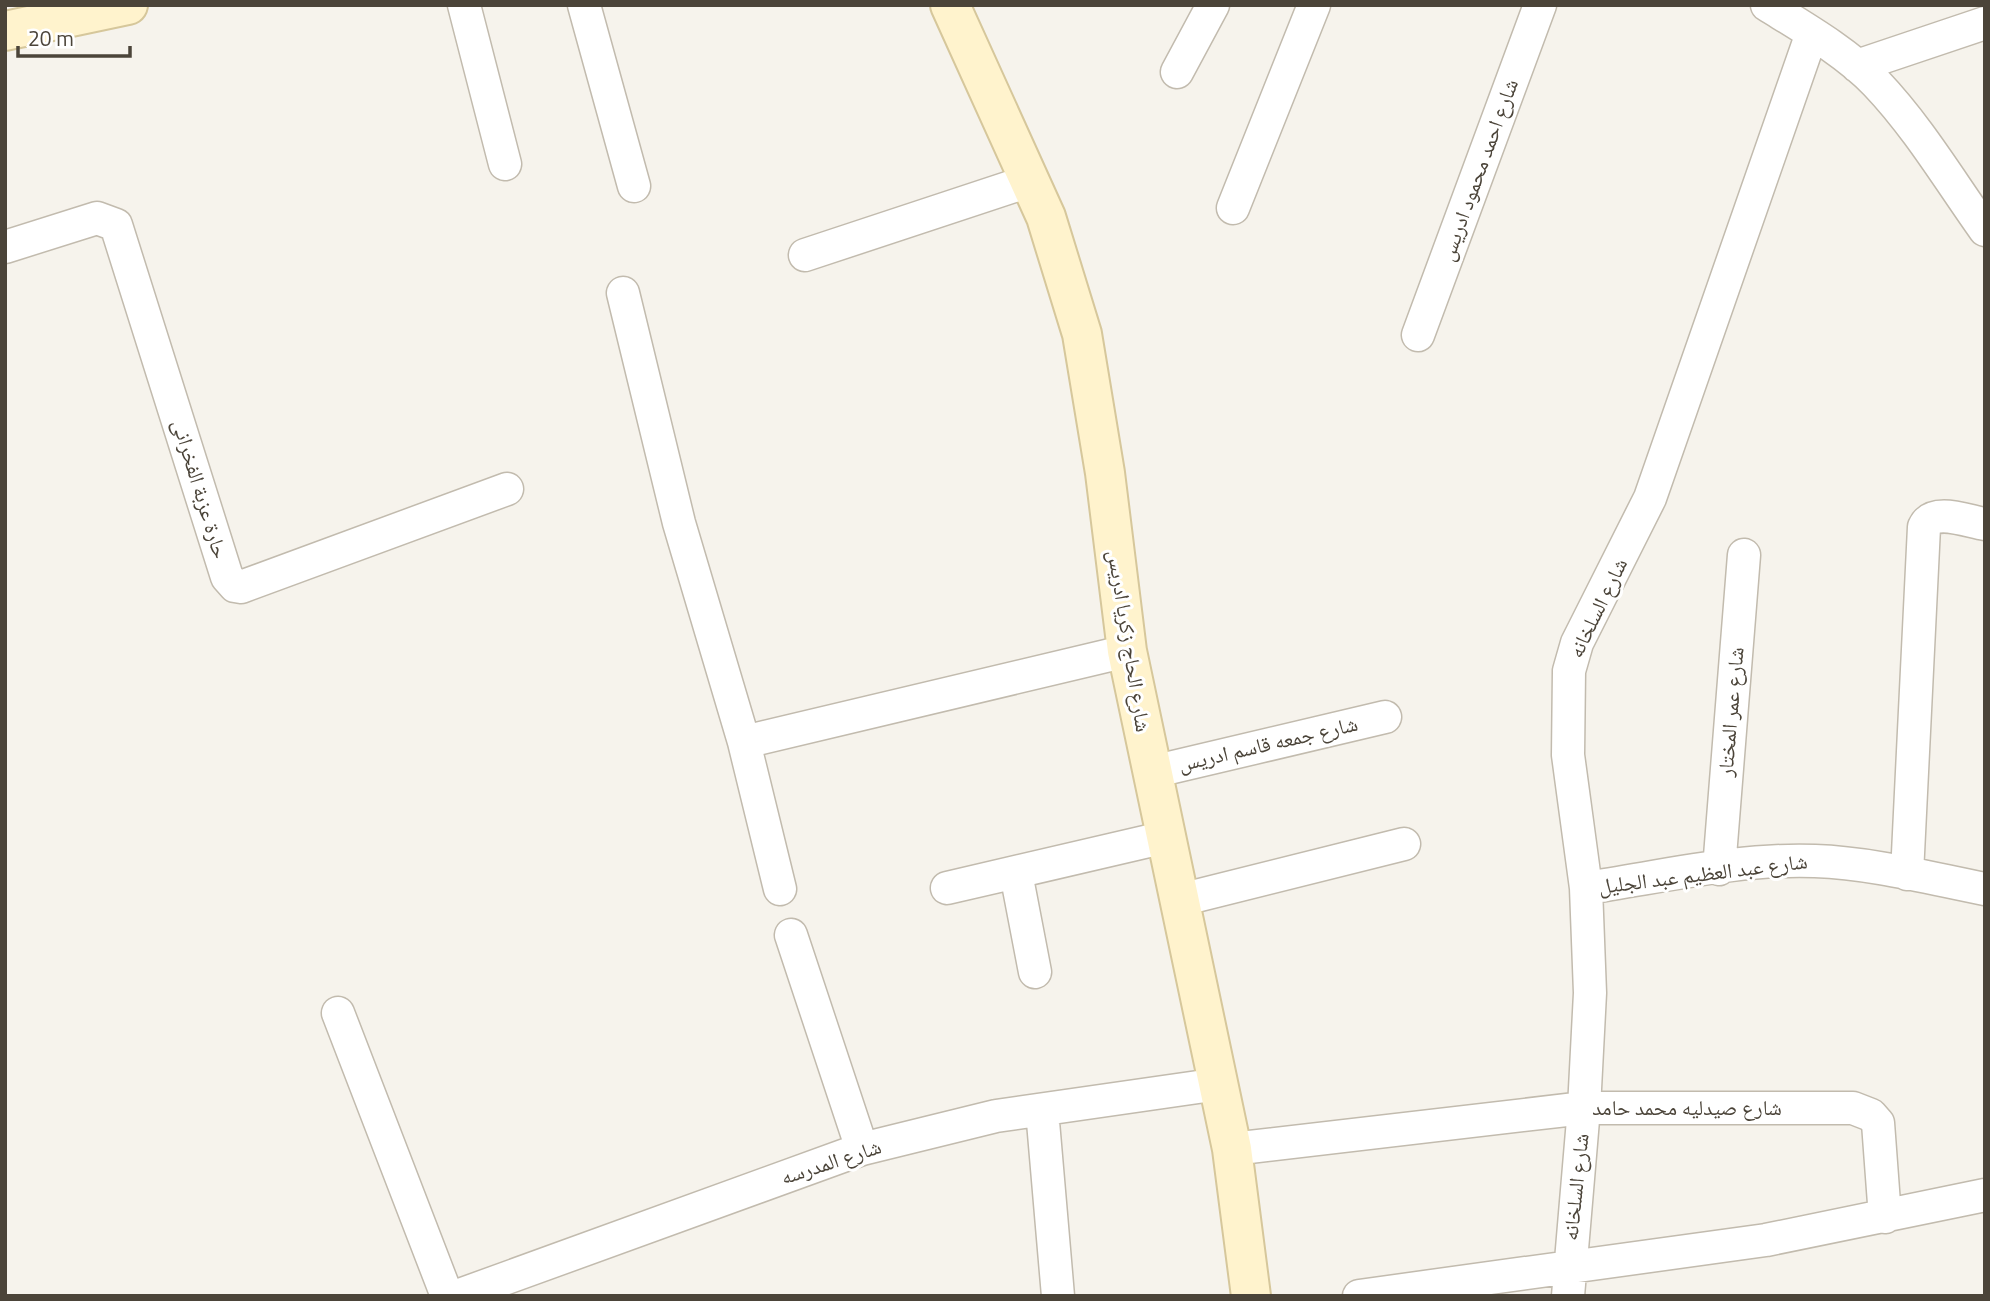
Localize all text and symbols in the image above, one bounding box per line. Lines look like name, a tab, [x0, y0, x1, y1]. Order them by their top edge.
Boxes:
scale bar	[18, 14, 130, 58]
text: 20 m	[28, 22, 74, 54]
street label: شارع احمد محمود ادريس	[1430, 74, 1526, 265]
street label: حارة عزبة الفخرانى	[165, 415, 237, 562]
street label: شارع الحاج زكريا ادريس	[1100, 547, 1160, 734]
street label: شارع السلخانه	[1559, 552, 1635, 663]
street label: شارع عمر المختار	[1708, 646, 1752, 779]
street label: شارع جمعه قاسم ادريس	[1175, 707, 1361, 779]
street label: شارع عبد العظيم عبد الجليل	[1597, 844, 1809, 902]
street label: شارع صيدليه محمد حامد	[1592, 1091, 1782, 1123]
street label: شارع المدرسه	[776, 1130, 885, 1192]
street label: شارع السلخانه	[1553, 1132, 1597, 1242]

